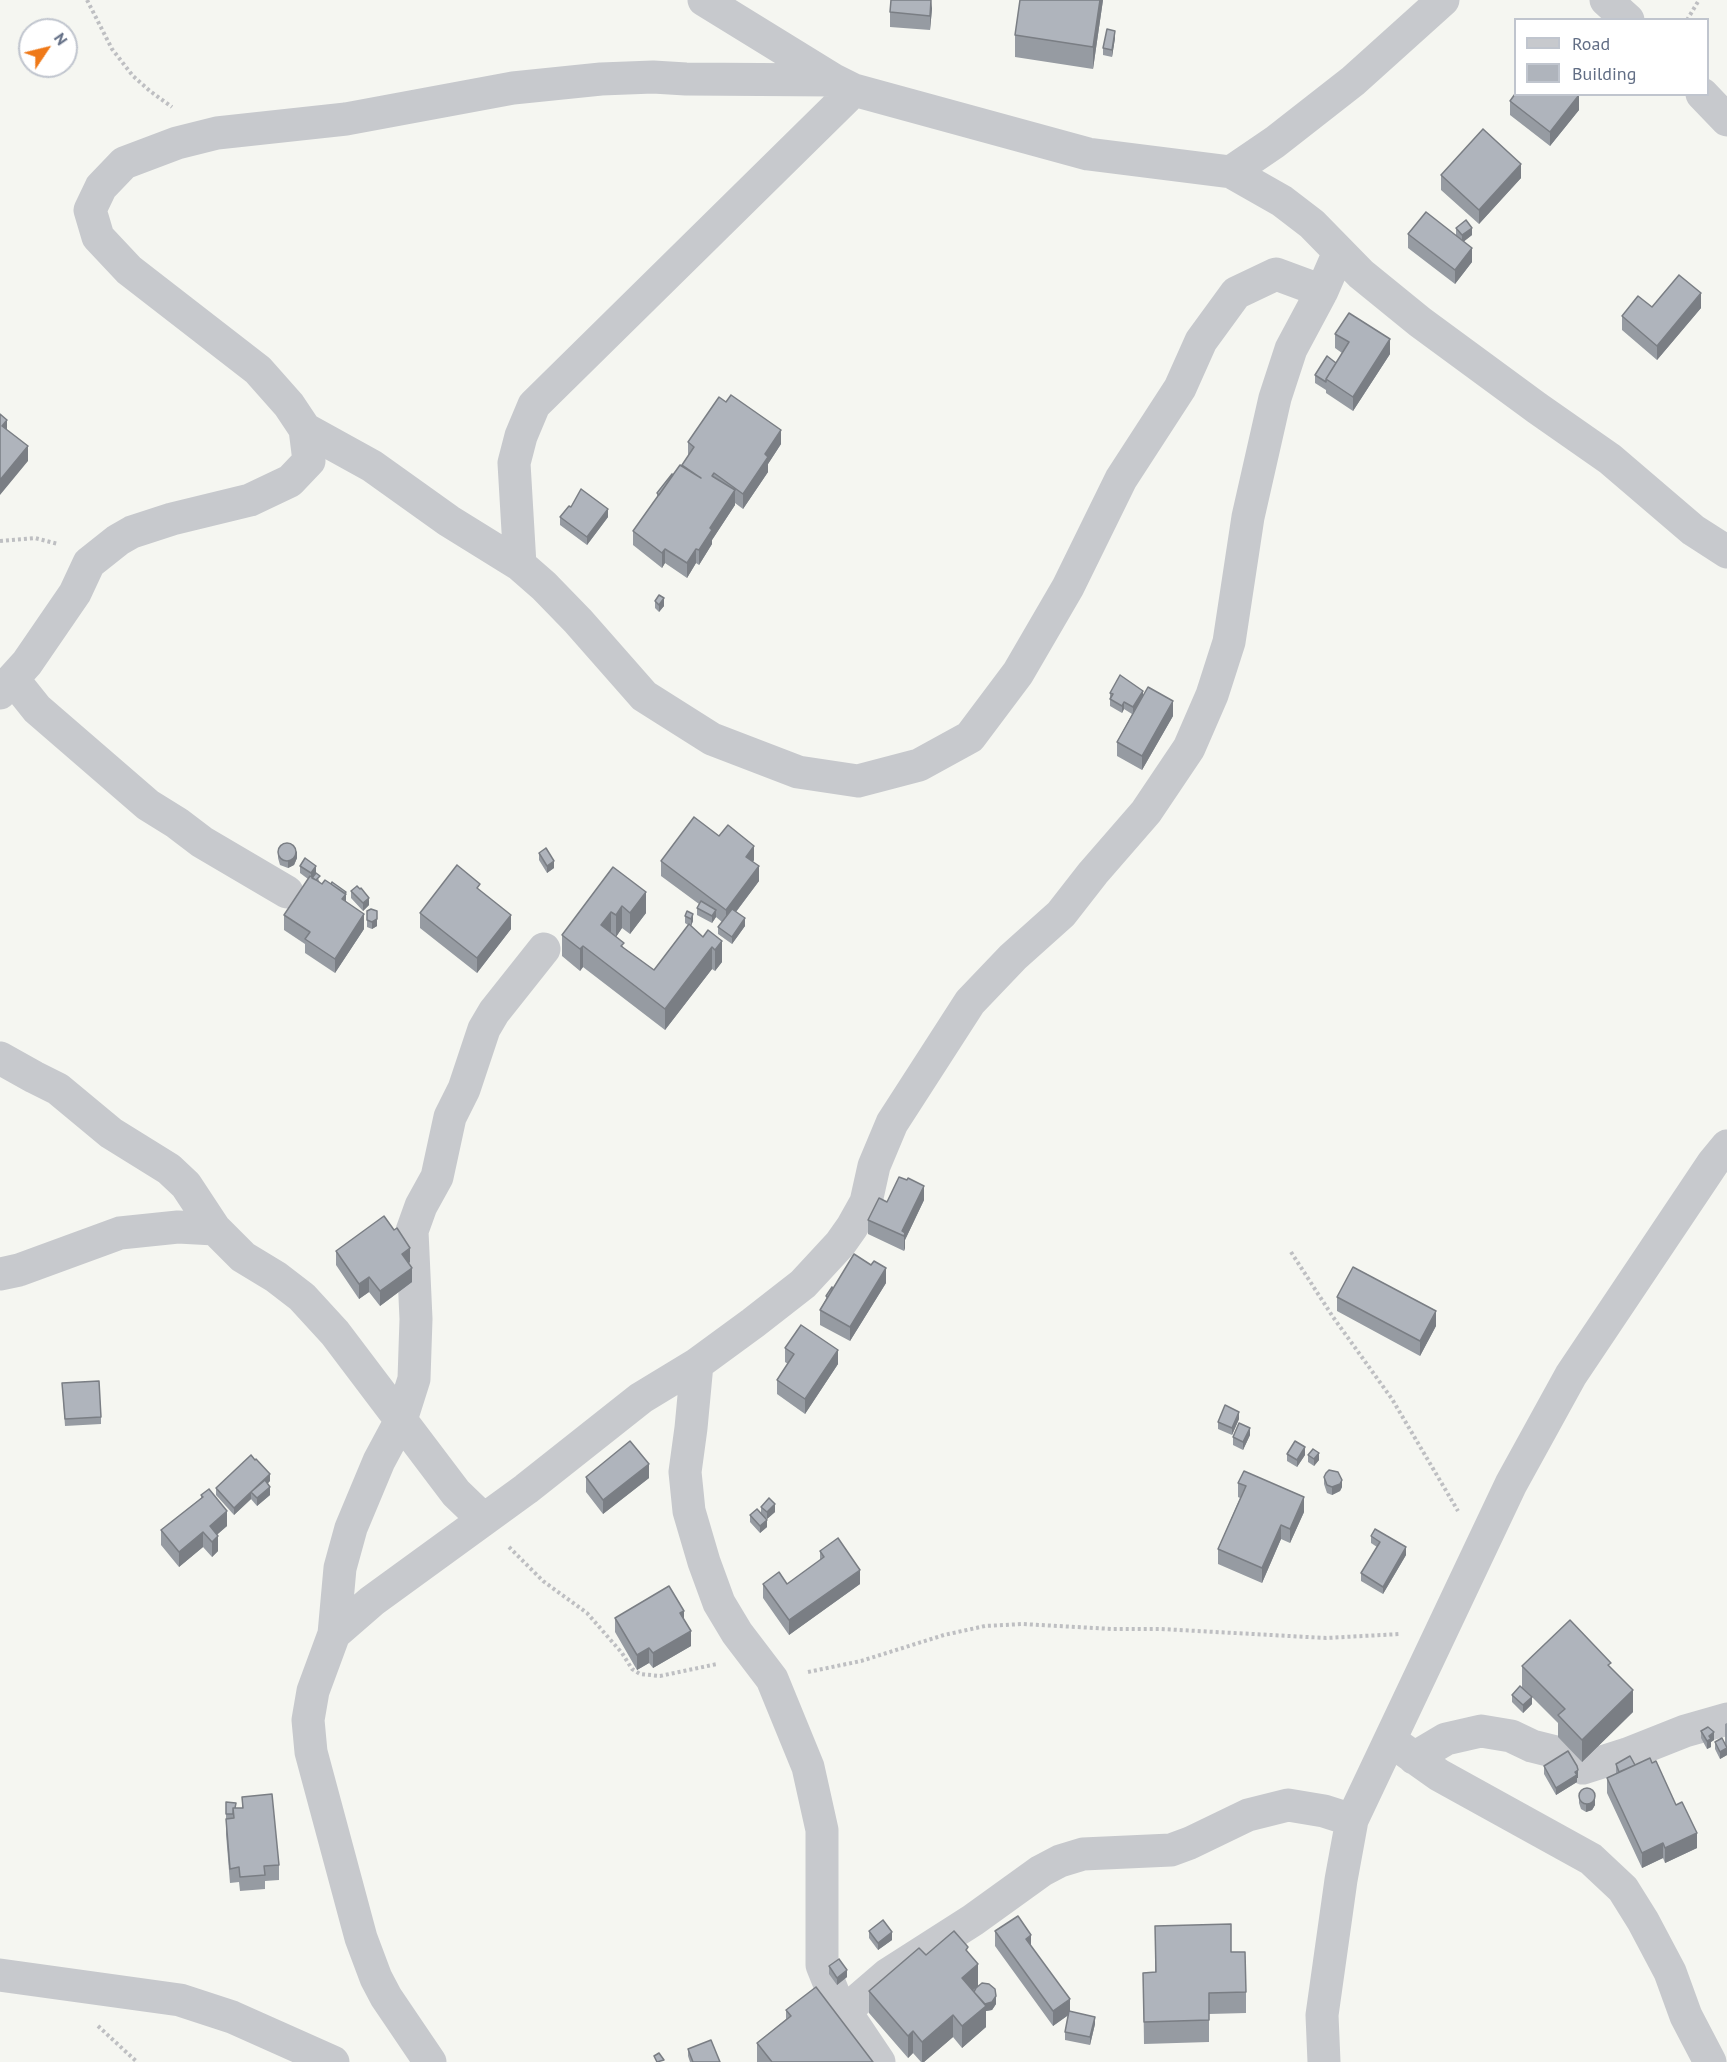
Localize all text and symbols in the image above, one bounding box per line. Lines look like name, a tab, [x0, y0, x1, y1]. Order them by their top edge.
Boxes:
north arrow	[18, 18, 78, 78]
legend	[1514, 18, 1709, 96]
text: N	[50, 29, 72, 49]
text: Road	[1572, 32, 1610, 55]
text: Building	[1572, 62, 1636, 85]

